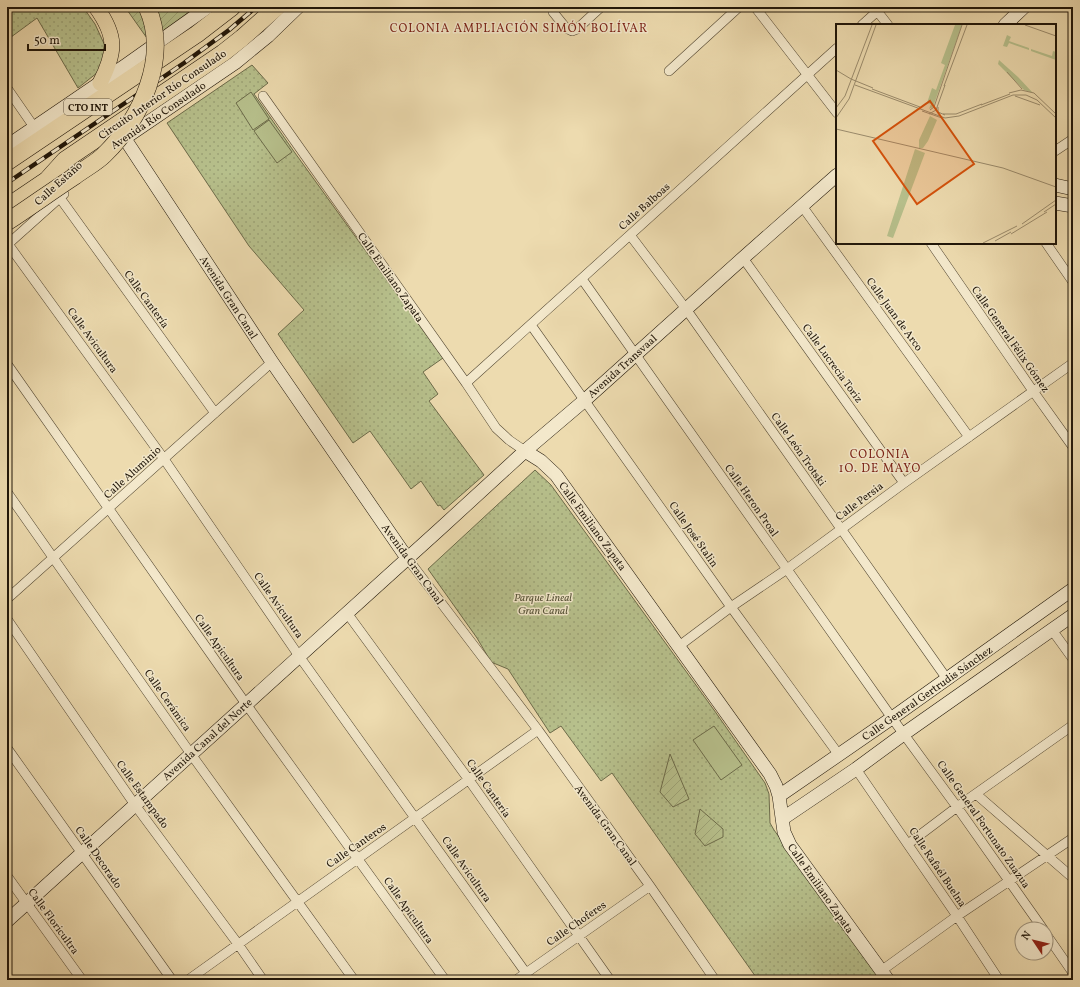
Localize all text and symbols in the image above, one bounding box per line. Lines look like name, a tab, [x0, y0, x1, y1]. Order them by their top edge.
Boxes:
district label: COLONIA AMPLIACIÓN SIMÓN BOLÍVAR	[390, 20, 648, 37]
inset map	[836, 24, 1056, 244]
scale bar	[28, 26, 105, 52]
text: 50 m	[34, 33, 60, 49]
street label: Circuito Interior Río Consulado	[96, 47, 230, 144]
street label: Avenida Río Consulado	[108, 79, 210, 154]
road number: CTO INT	[64, 99, 112, 115]
street label: Calle Estaño	[32, 158, 86, 210]
street label: Calle Balboas	[616, 180, 674, 234]
street label: Calle Emiliano Zapata	[353, 230, 427, 326]
street label: Avenida Gran Canal	[195, 253, 260, 342]
street label: Calle Cantería	[120, 268, 172, 332]
street label: Calle Juan de Arco	[862, 275, 926, 355]
street label: Calle General Félix Gómez	[967, 284, 1053, 397]
street label: Calle Avicultura	[63, 305, 121, 377]
street label: Calle Lucrecia Toriz	[798, 321, 866, 407]
street label: Avenida Transvaal	[585, 332, 661, 402]
street label: Calle León Trotski	[767, 410, 829, 490]
street label: Calle Aluminio	[101, 443, 165, 503]
district label: COLONIA 1O. DE MAYO	[839, 447, 921, 477]
street label: Calle Heron Proal	[720, 462, 781, 540]
street label: Calle Emiliano Zapata	[554, 479, 629, 575]
street label: Calle Persia	[833, 479, 887, 525]
street label: Calle José Stalin	[665, 499, 721, 571]
street label: Avenida Gran Canal	[377, 521, 446, 608]
street label: Calle Avicultura	[249, 570, 306, 642]
park label: Parque Lineal Gran Canal	[514, 591, 572, 619]
street label: Calle Apicultura	[190, 612, 248, 685]
street label: Calle General Gertrudis Sánchez	[860, 643, 997, 745]
street label: Calle Cerámica	[140, 667, 194, 735]
street label: Avenida Canal del Norte	[160, 696, 256, 785]
street label: Calle Cantería	[462, 757, 514, 822]
street label: Calle Estampado	[112, 758, 172, 832]
street label: Calle General Fortunato Zuazua	[933, 758, 1033, 892]
street label: Avenida Gran Canal	[570, 782, 639, 869]
street label: Calle Canteros	[324, 820, 390, 872]
street label: Calle Decorado	[71, 824, 125, 892]
street label: Calle Rafaél Buelna	[904, 825, 969, 911]
street label: Calle Avicultura	[437, 834, 494, 906]
street label: Calle Emiliano Zapata	[783, 841, 857, 937]
street label: Calle Apicultura	[379, 875, 437, 948]
street label: Calle Floricultra	[24, 886, 82, 958]
street label: Calle Choferes	[544, 898, 610, 950]
north arrow	[1014, 921, 1054, 961]
text: N	[1019, 929, 1035, 944]

